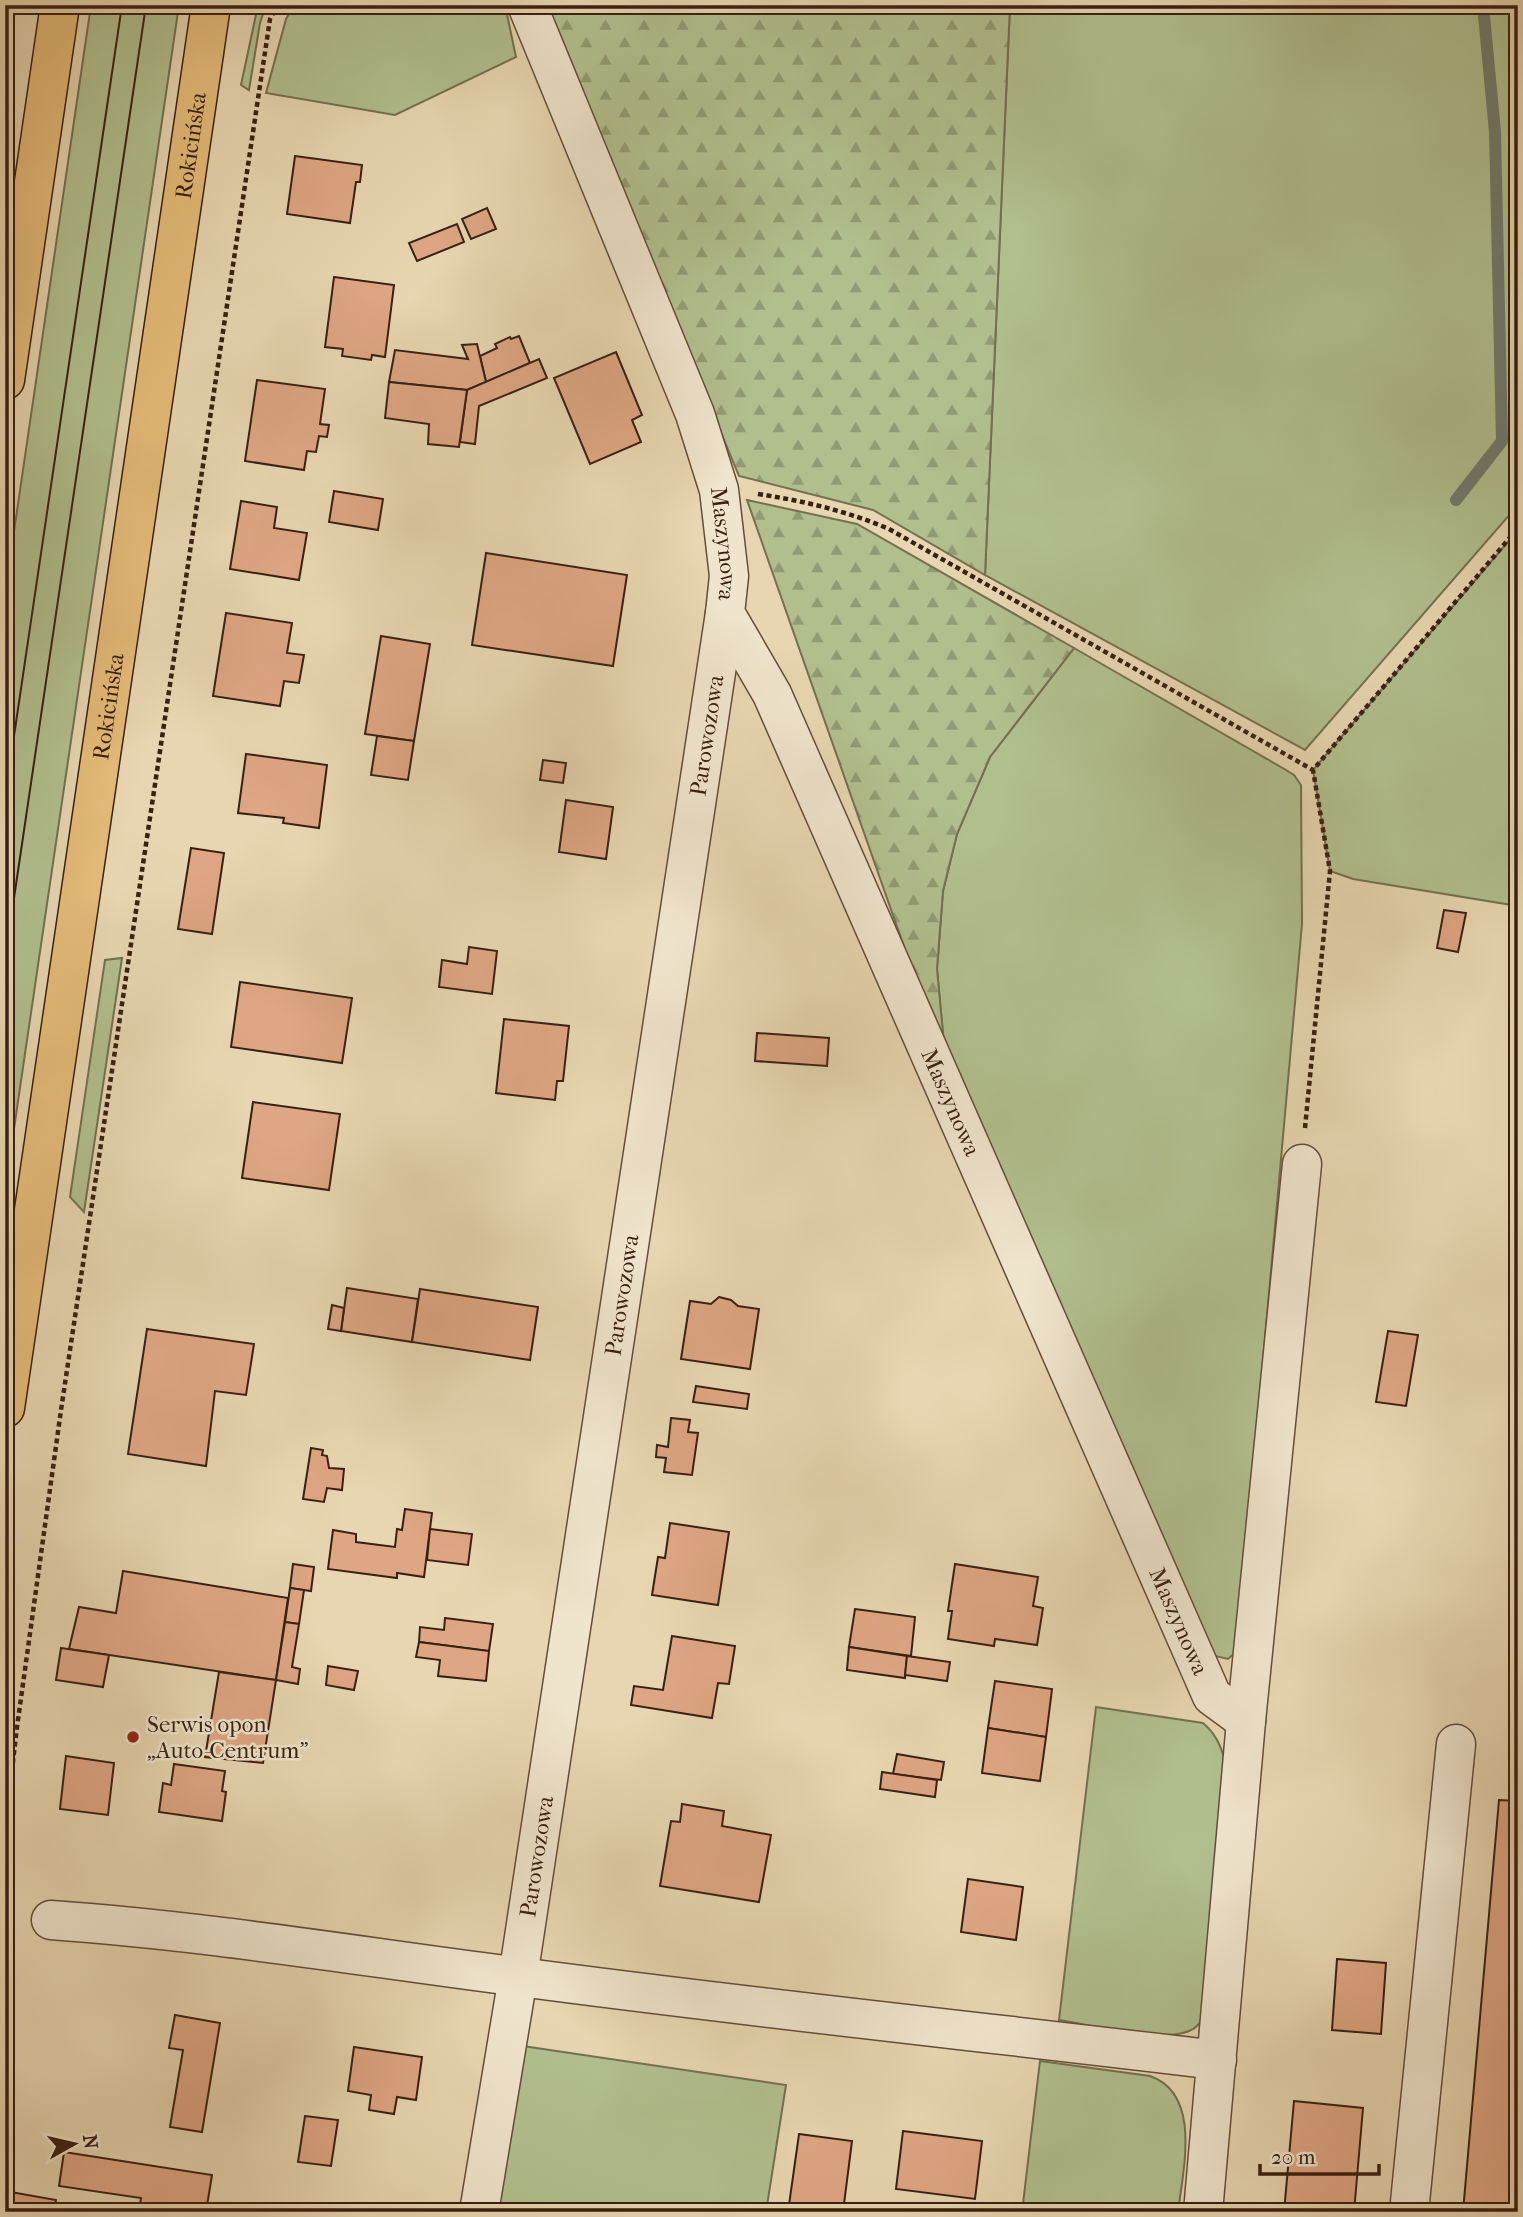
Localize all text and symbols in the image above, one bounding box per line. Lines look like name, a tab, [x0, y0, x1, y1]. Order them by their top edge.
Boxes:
street label: Rokicińska	[170, 90, 212, 201]
street label: Maszynowa	[705, 485, 742, 602]
street label: Rokicińska	[87, 651, 130, 762]
street label: Parowozowa	[684, 673, 729, 798]
street label: Maszynowa	[915, 1044, 986, 1160]
street label: Parowozowa	[599, 1232, 645, 1358]
street label: Maszynowa	[1143, 1564, 1214, 1680]
place label: Serwis opon „Auto-Centrum”	[147, 1711, 308, 1764]
marker: Serwis opon „Auto-Centrum”	[125, 1729, 141, 1745]
street label: Parowozowa	[514, 1794, 559, 1919]
north arrow	[38, 2108, 108, 2178]
text: N	[78, 2133, 102, 2151]
scale bar	[1260, 2133, 1380, 2177]
text: 20 m	[1271, 2145, 1316, 2169]

